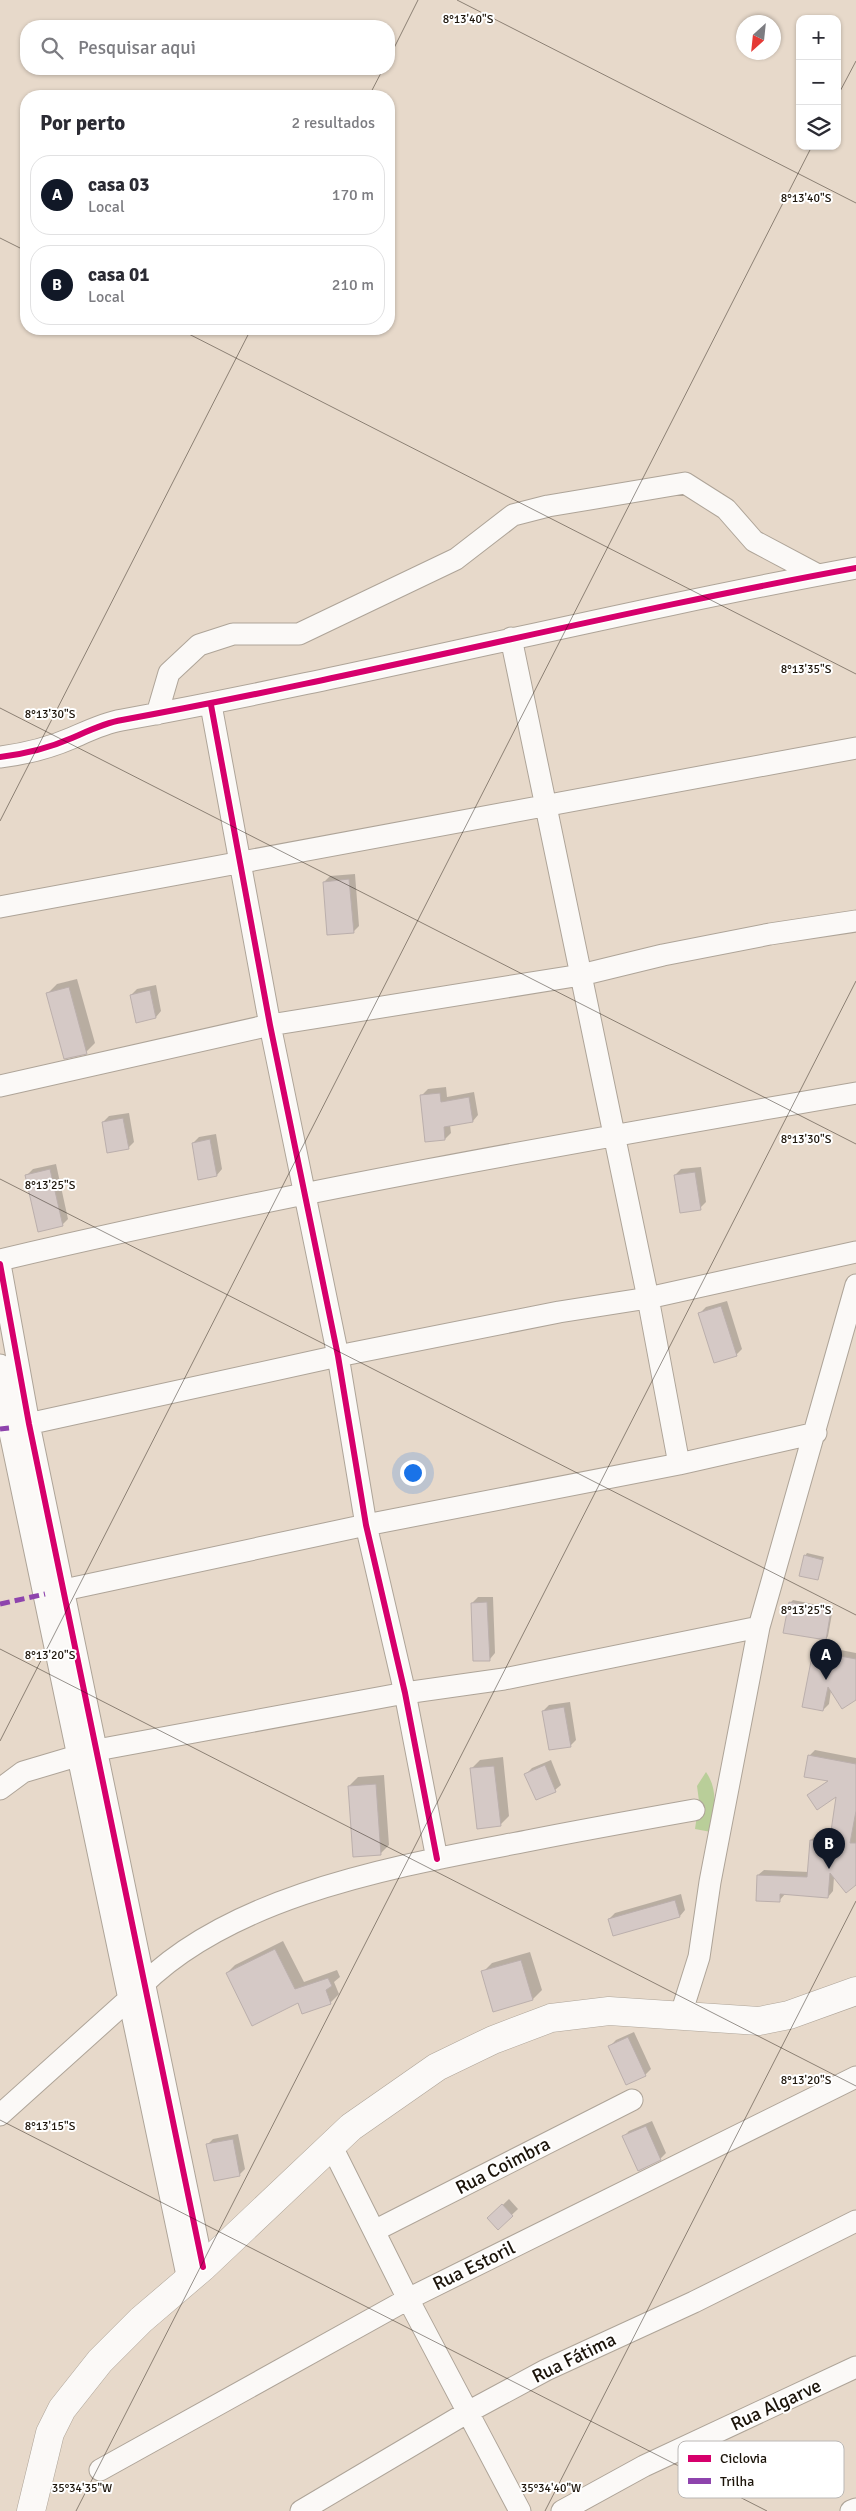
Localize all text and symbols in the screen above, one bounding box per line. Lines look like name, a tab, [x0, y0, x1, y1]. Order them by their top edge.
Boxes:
text: 8°13'40"S	[443, 12, 494, 27]
north arrow	[736, 15, 781, 60]
map controls	[796, 15, 841, 150]
button: +	[796, 15, 841, 60]
search box	[20, 20, 395, 75]
icon: search	[38, 34, 66, 62]
text: Pesquisar aqui	[78, 36, 196, 60]
button: −	[796, 60, 841, 105]
button: layers	[796, 105, 841, 150]
text: Por perto	[40, 110, 125, 136]
text: 2 resultados	[292, 113, 375, 133]
text: casa 03	[88, 173, 150, 197]
text: A	[52, 185, 62, 205]
text: 170 m	[332, 185, 374, 205]
text: 8°13'40"S	[781, 191, 832, 206]
text: Local	[88, 197, 125, 217]
text: casa 01	[88, 263, 150, 287]
text: B	[52, 275, 62, 295]
text: 210 m	[332, 275, 374, 295]
text: Local	[88, 287, 125, 307]
text: 8°13'35"S	[781, 662, 832, 677]
text: 8°13'30"S	[25, 707, 76, 722]
text: 8°13'30"S	[781, 1132, 832, 1147]
text: 8°13'25"S	[25, 1178, 76, 1193]
your location	[400, 1460, 426, 1486]
text: 8°13'25"S	[781, 1603, 832, 1618]
pin: A	[810, 1639, 842, 1680]
text: 8°13'20"S	[25, 1648, 76, 1663]
pin: B	[813, 1828, 845, 1869]
text: 8°13'20"S	[781, 2073, 832, 2088]
text: 8°13'15"S	[25, 2119, 76, 2134]
street label: Rua Coimbra	[452, 2132, 554, 2200]
street label: Rua Estoril	[429, 2236, 519, 2296]
street label: Rua Fátima	[528, 2327, 620, 2389]
street label: Rua Algarve	[727, 2374, 825, 2436]
legend	[678, 2441, 844, 2498]
text: Ciclovia	[720, 2450, 767, 2467]
text: Trilha	[720, 2473, 754, 2490]
text: 35°34'35"W	[52, 2481, 112, 2496]
text: 35°34'40"W	[521, 2481, 581, 2496]

